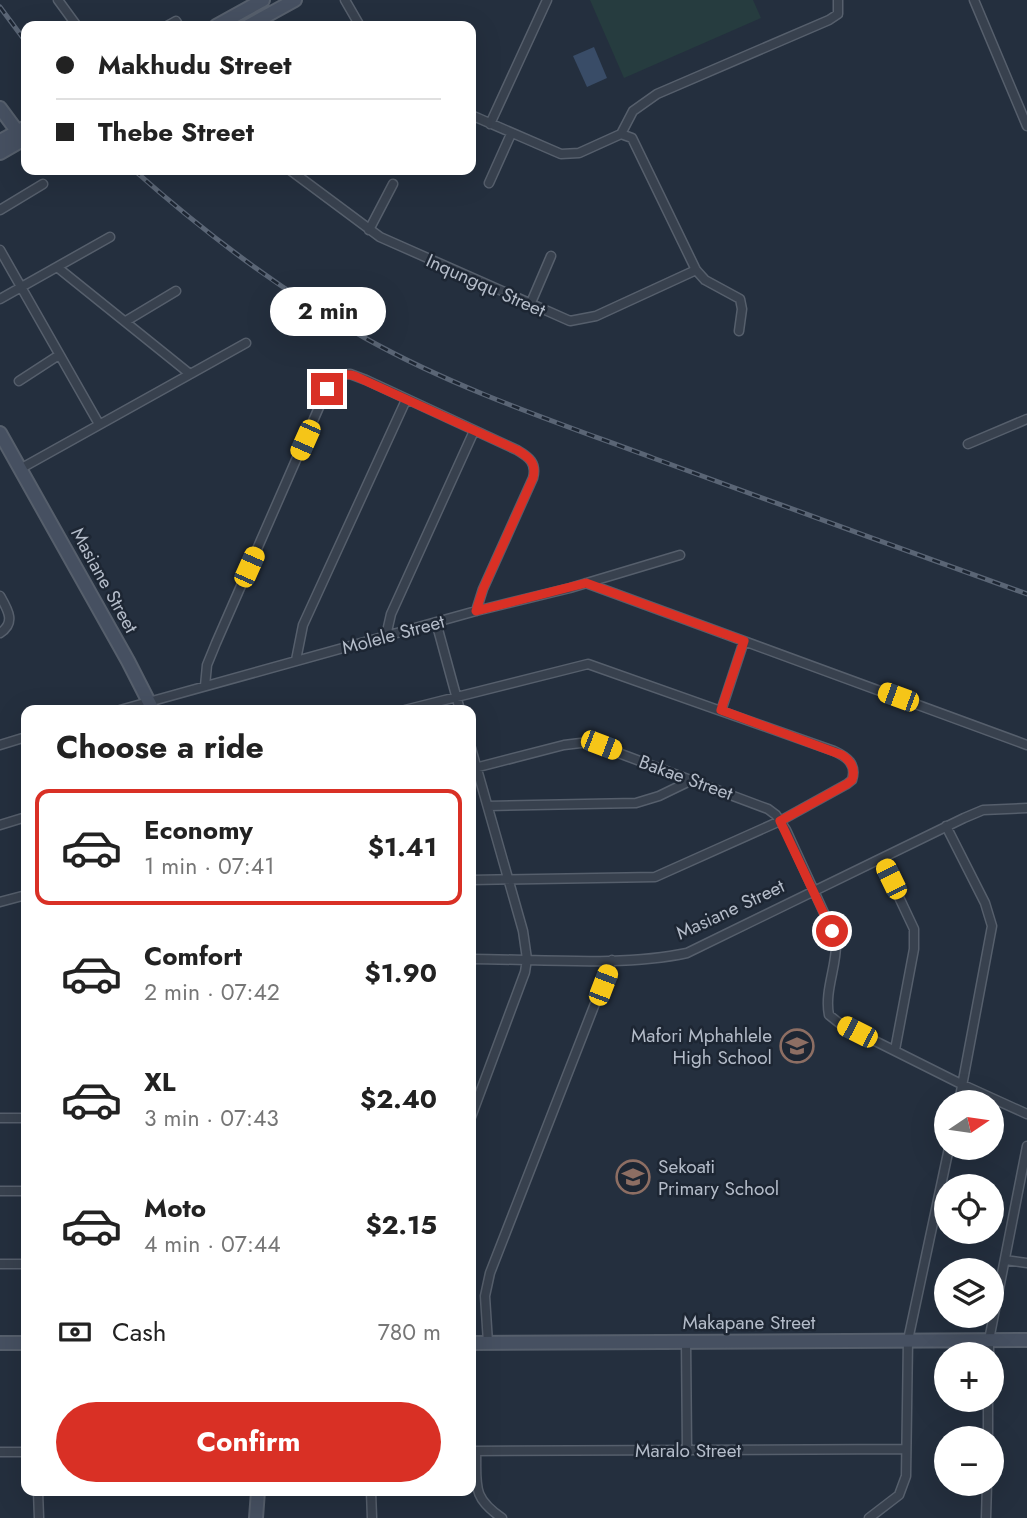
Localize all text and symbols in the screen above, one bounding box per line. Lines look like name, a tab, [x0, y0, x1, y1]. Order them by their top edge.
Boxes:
text: Makhudu Street	[98, 46, 292, 84]
text: Thebe Street	[98, 113, 254, 151]
street label: Inqungqu Street	[422, 247, 550, 324]
callout: 2 min	[269, 288, 385, 336]
text: 2 min	[298, 294, 358, 328]
route end	[311, 373, 343, 405]
car	[287, 417, 324, 463]
street label: Masiane Street	[64, 523, 145, 638]
car	[231, 544, 268, 590]
street label: Molele Street	[339, 608, 448, 661]
car	[875, 680, 922, 714]
text: Choose a ride	[56, 724, 264, 770]
car	[578, 728, 625, 762]
street label: Bakae Street	[635, 748, 737, 807]
text: Economy	[144, 811, 253, 849]
icon: car	[60, 816, 123, 879]
text: $1.41	[368, 828, 437, 866]
text: 1 min · 07:41	[144, 849, 274, 883]
car	[873, 856, 910, 902]
street label: Masiane Street	[671, 872, 789, 946]
route start	[816, 915, 848, 947]
text: Comfort	[144, 937, 242, 975]
icon: car	[60, 942, 123, 1005]
text: $1.90	[365, 954, 437, 992]
car	[586, 962, 621, 1008]
text: 2 min · 07:42	[144, 975, 280, 1009]
car	[834, 1013, 881, 1051]
place label: Mafori Mphahlele High School	[631, 1022, 772, 1071]
school or university icon: Mafori Mphahlele High School	[778, 1027, 816, 1065]
text: XL	[144, 1063, 176, 1101]
icon: car	[60, 1068, 123, 1131]
text: $2.40	[360, 1080, 437, 1118]
north arrow	[934, 1090, 1004, 1160]
map controls	[934, 1090, 1004, 1496]
text: 3 min · 07:43	[144, 1101, 279, 1135]
place label: Sekoati Primary School	[658, 1153, 779, 1202]
school or university icon: Sekoati Primary School	[614, 1158, 652, 1196]
button: locate	[934, 1174, 1004, 1244]
text: Moto	[144, 1189, 206, 1227]
icon: car	[60, 1194, 123, 1257]
text: $2.15	[365, 1206, 437, 1244]
text: 4 min · 07:44	[144, 1227, 281, 1261]
button: layers	[934, 1258, 1004, 1328]
street label: Makapane Street	[683, 1309, 816, 1336]
icon: cash	[56, 1313, 94, 1351]
text: Cash	[112, 1313, 166, 1351]
text: 780 m	[378, 1315, 441, 1349]
button: +	[934, 1342, 1004, 1412]
button: Confirm	[56, 1402, 441, 1482]
button: −	[934, 1426, 1004, 1496]
street label: Maralo Street	[635, 1437, 741, 1464]

